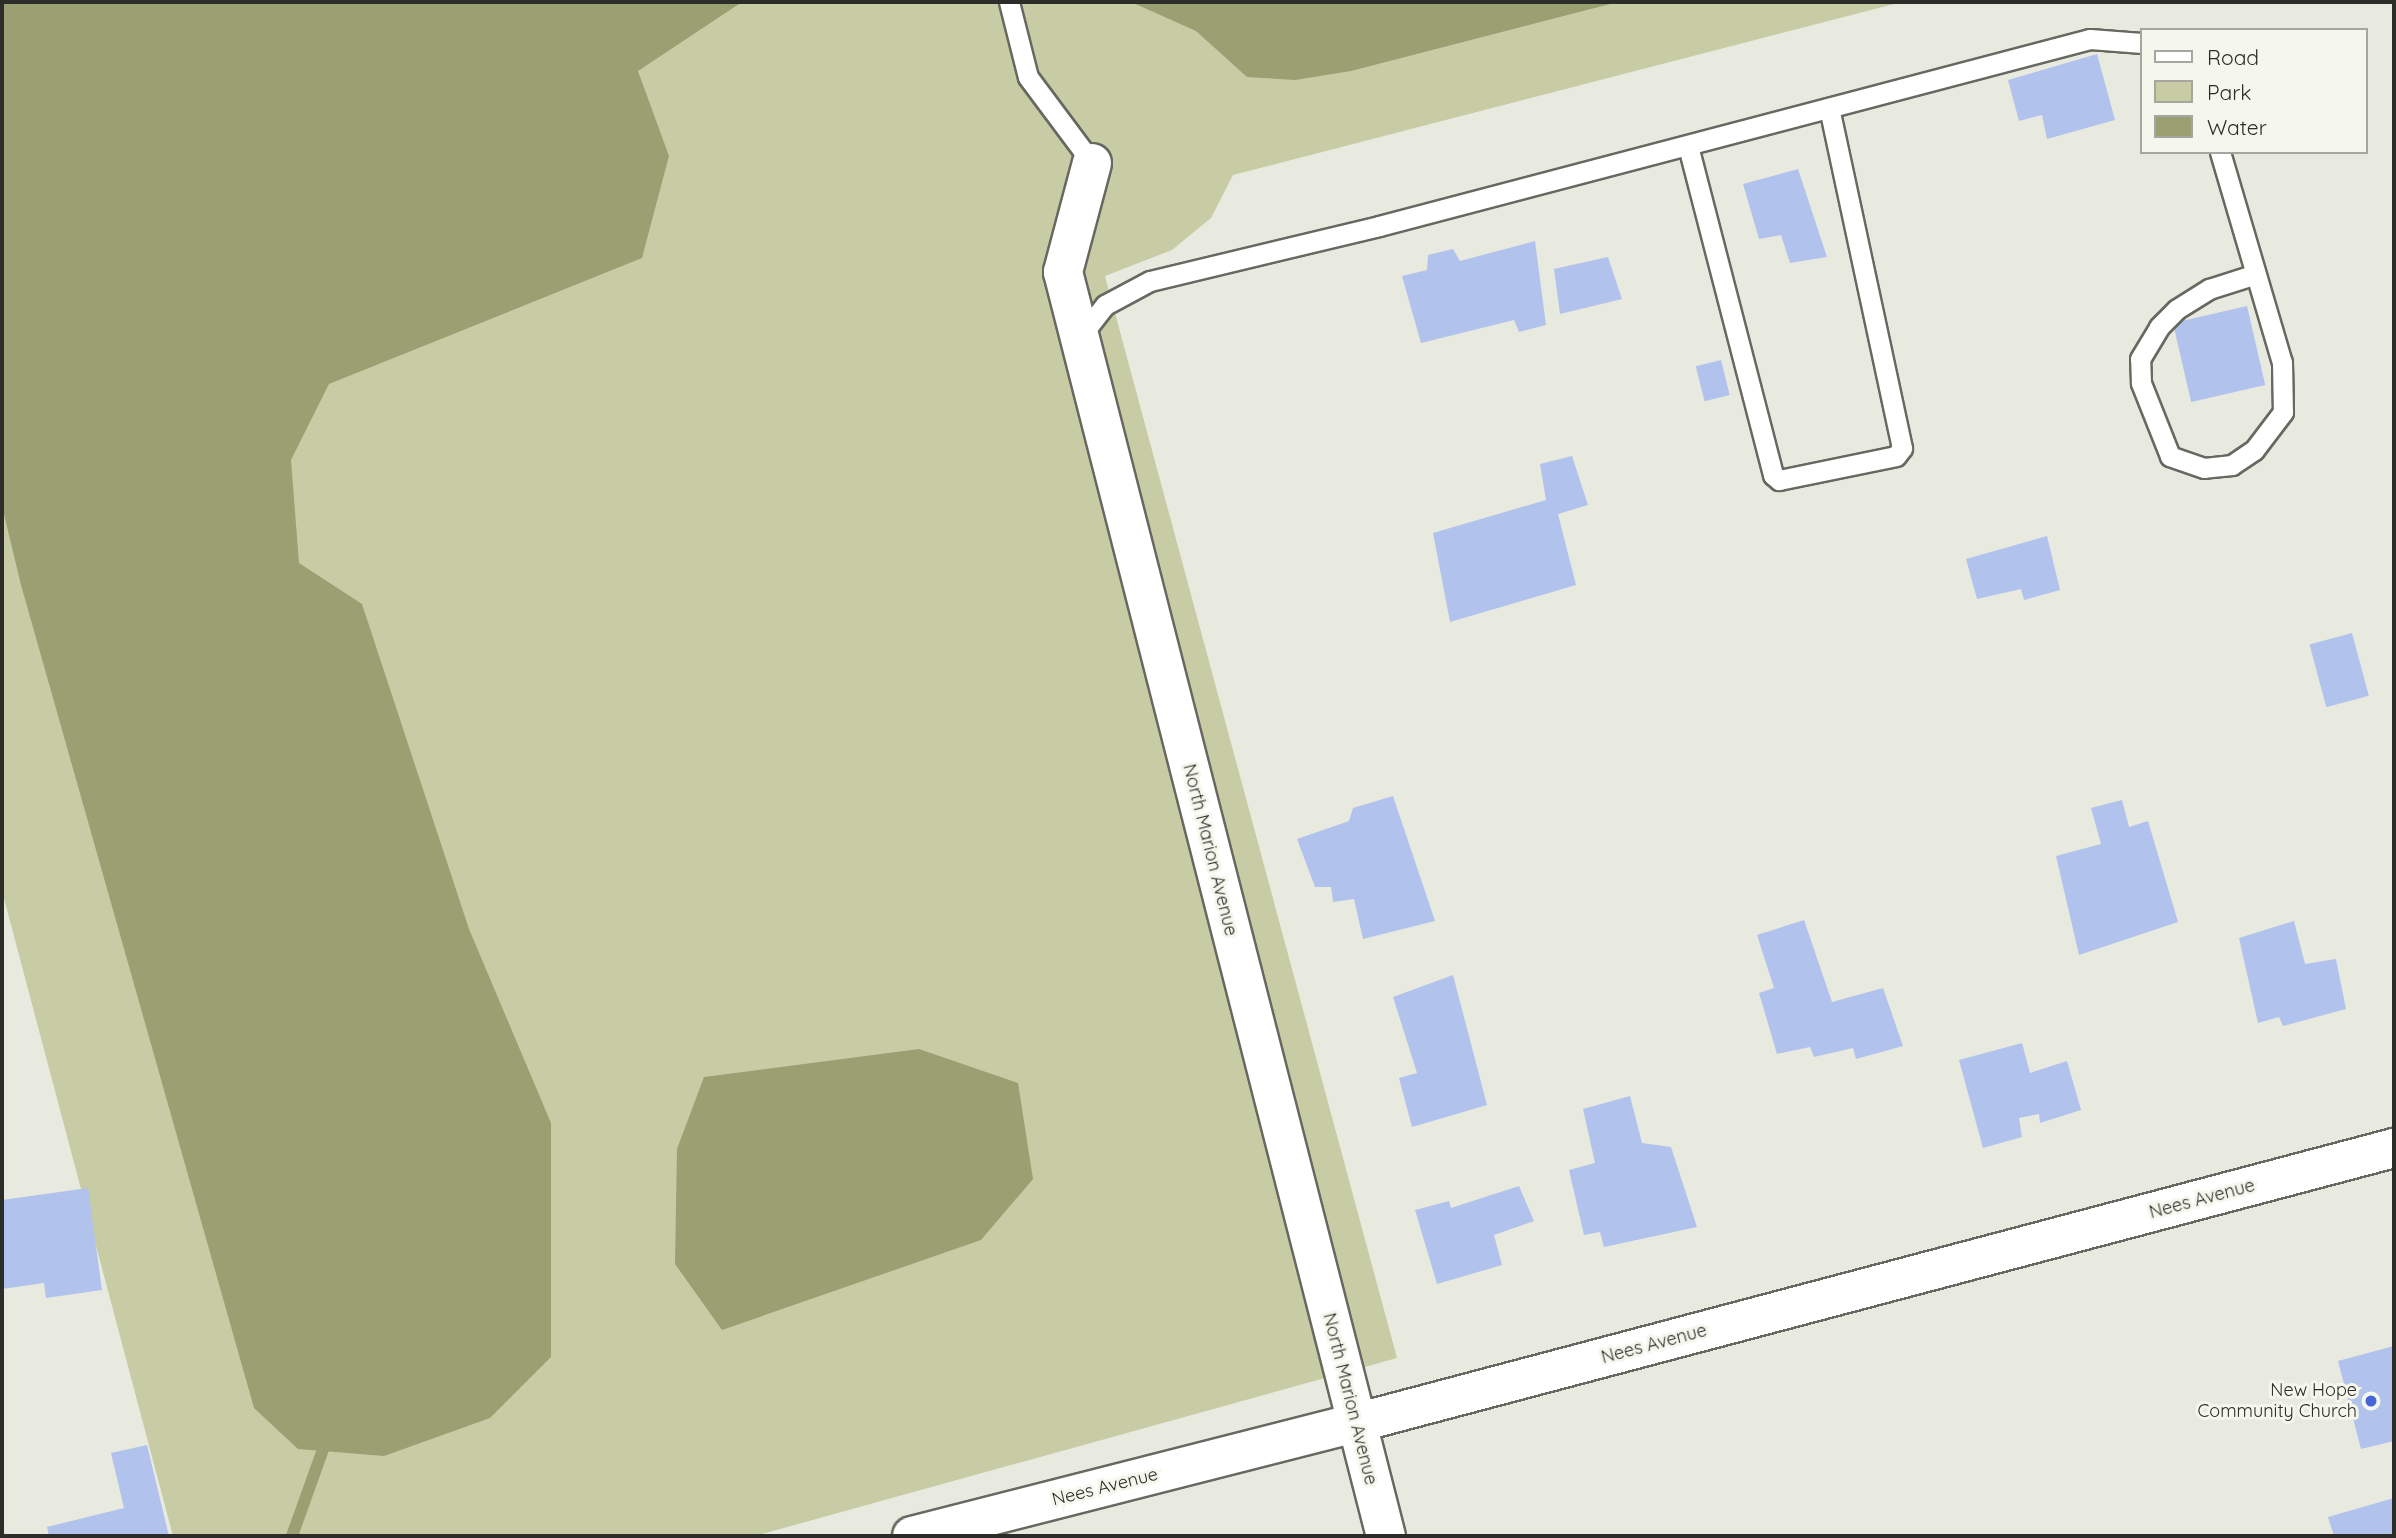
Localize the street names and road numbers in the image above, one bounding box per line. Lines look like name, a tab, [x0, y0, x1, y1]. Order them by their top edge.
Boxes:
street label: North Marion Avenue	[1178, 762, 1242, 938]
street label: Nees Avenue	[2147, 1175, 2257, 1223]
street label: North Marion Avenue	[1318, 1311, 1382, 1487]
street label: Nees Avenue	[1599, 1320, 1709, 1368]
street label: Nees Avenue	[1050, 1463, 1160, 1511]

